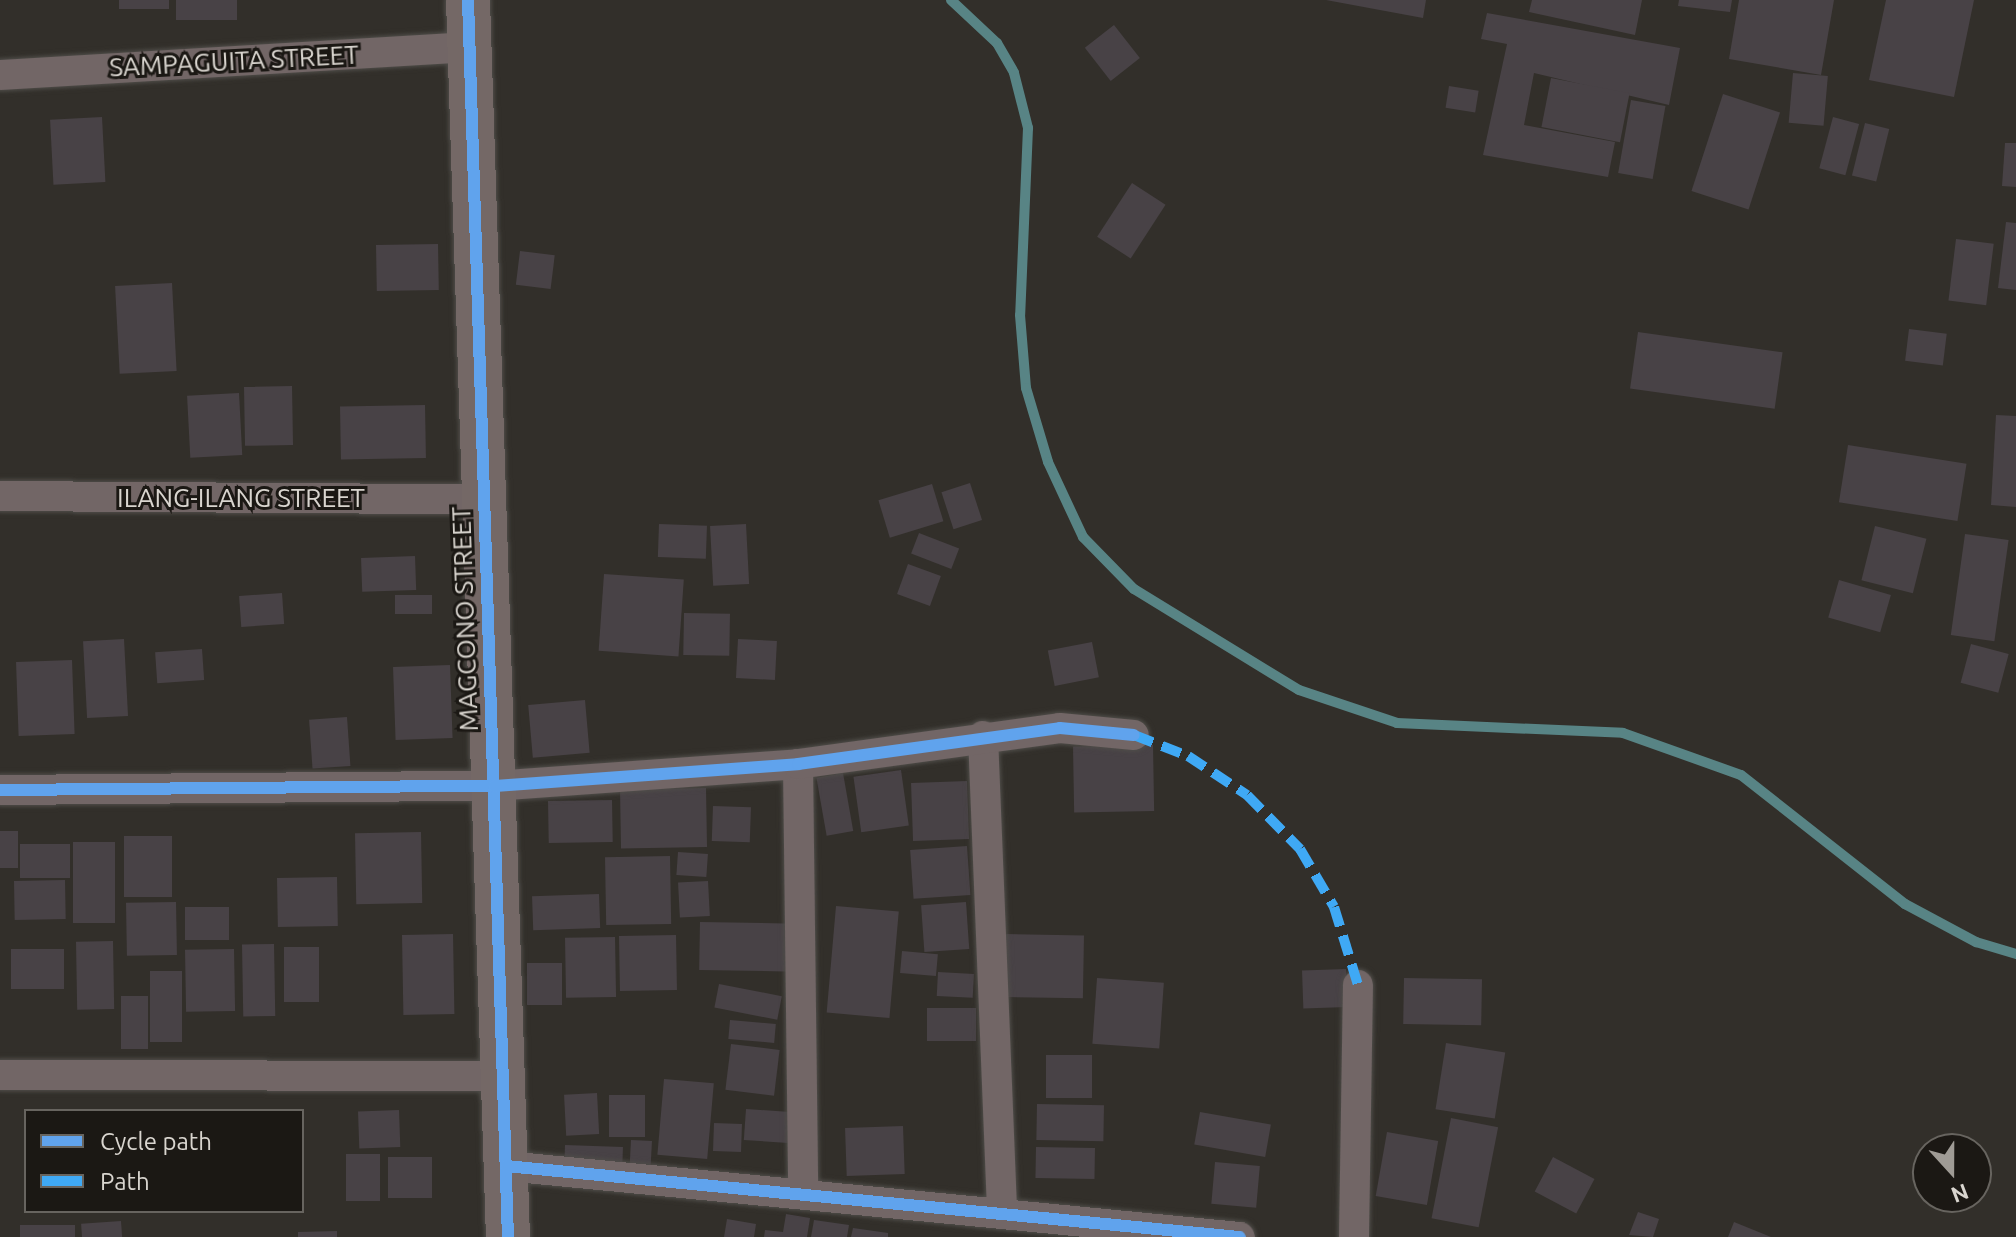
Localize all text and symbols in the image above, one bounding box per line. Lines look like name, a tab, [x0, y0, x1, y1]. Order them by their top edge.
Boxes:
street label: SAMPAGUITA STREET	[109, 39, 359, 83]
street label: ILANG-ILANG STREET	[117, 482, 365, 514]
street label: MAGCONO STREET	[445, 506, 485, 732]
legend	[24, 1109, 304, 1213]
text: Cycle path	[100, 1128, 212, 1155]
north arrow	[1912, 1133, 1992, 1213]
text: Path	[100, 1168, 150, 1195]
text: N	[1948, 1179, 1972, 1209]

